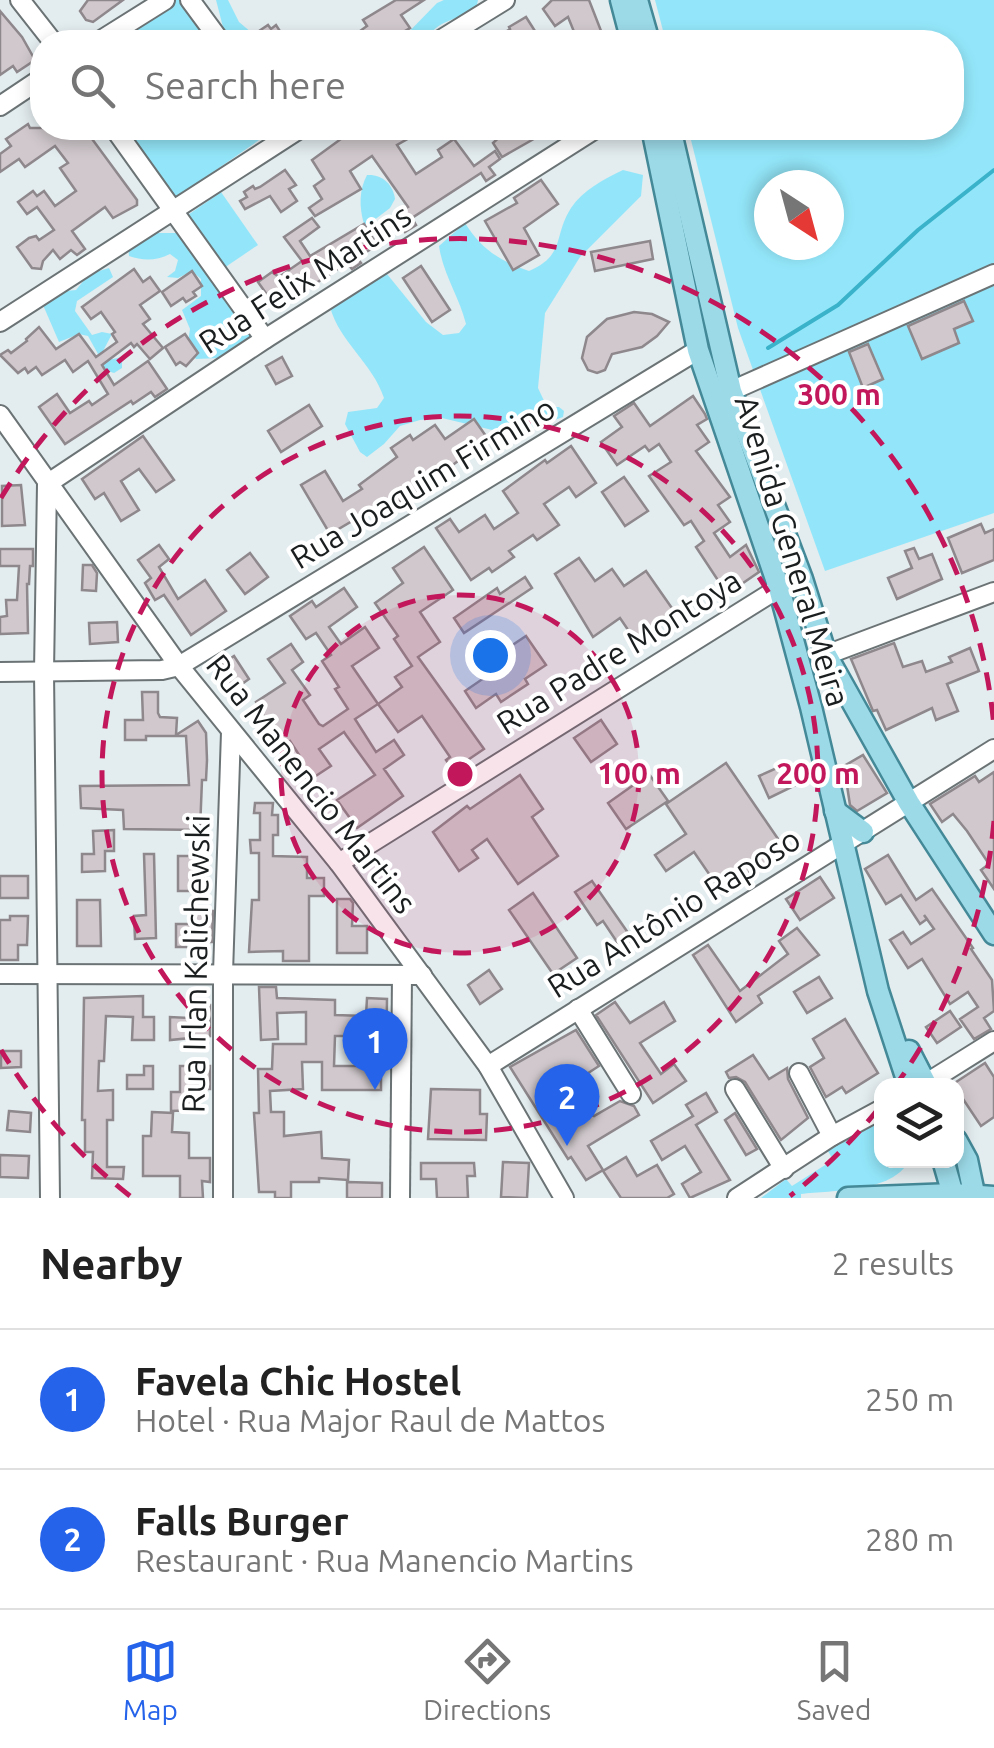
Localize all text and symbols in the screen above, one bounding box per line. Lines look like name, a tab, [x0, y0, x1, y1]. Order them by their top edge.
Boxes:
search box	[30, 30, 964, 140]
icon: search	[65, 58, 120, 113]
text: Search here	[145, 64, 346, 106]
north arrow	[754, 170, 844, 260]
street label: Rua Felix Martins	[192, 196, 417, 360]
text: 300 m	[797, 377, 881, 411]
street label: Rua Joaquim Firmino	[284, 389, 561, 575]
street label: Avenida General Meira	[729, 391, 857, 710]
street label: Rua Padre Montoya	[490, 561, 747, 741]
your location	[465, 630, 516, 681]
street label: Rua Manencio Martins	[200, 647, 424, 920]
centre of rings	[442, 756, 478, 792]
text: 100 m	[597, 756, 681, 790]
text: 200 m	[776, 756, 860, 790]
street label: Rua Irlan Kalichewski	[174, 815, 216, 1113]
street label: Rua Antônio Raposo	[541, 820, 806, 1004]
pin: 1	[342, 1008, 408, 1090]
pin: 2	[534, 1064, 600, 1146]
map controls	[874, 1078, 964, 1168]
button: layers	[874, 1078, 964, 1168]
text: Nearby	[40, 1240, 183, 1287]
text: 2 results	[832, 1245, 954, 1281]
text: Favela Chic Hostel	[135, 1360, 461, 1402]
text: 1	[63, 1381, 82, 1417]
text: 250 m	[865, 1381, 954, 1417]
text: Hotel · Rua Major Raul de Mattos	[135, 1402, 605, 1438]
text: Falls Burger	[135, 1500, 349, 1542]
text: 2	[63, 1521, 82, 1557]
text: 280 m	[865, 1521, 954, 1557]
text: Restaurant · Rua Manencio Martins	[135, 1542, 634, 1578]
tab: Map	[123, 1634, 178, 1725]
tab: Directions	[423, 1634, 551, 1725]
tab: Saved	[797, 1634, 871, 1725]

